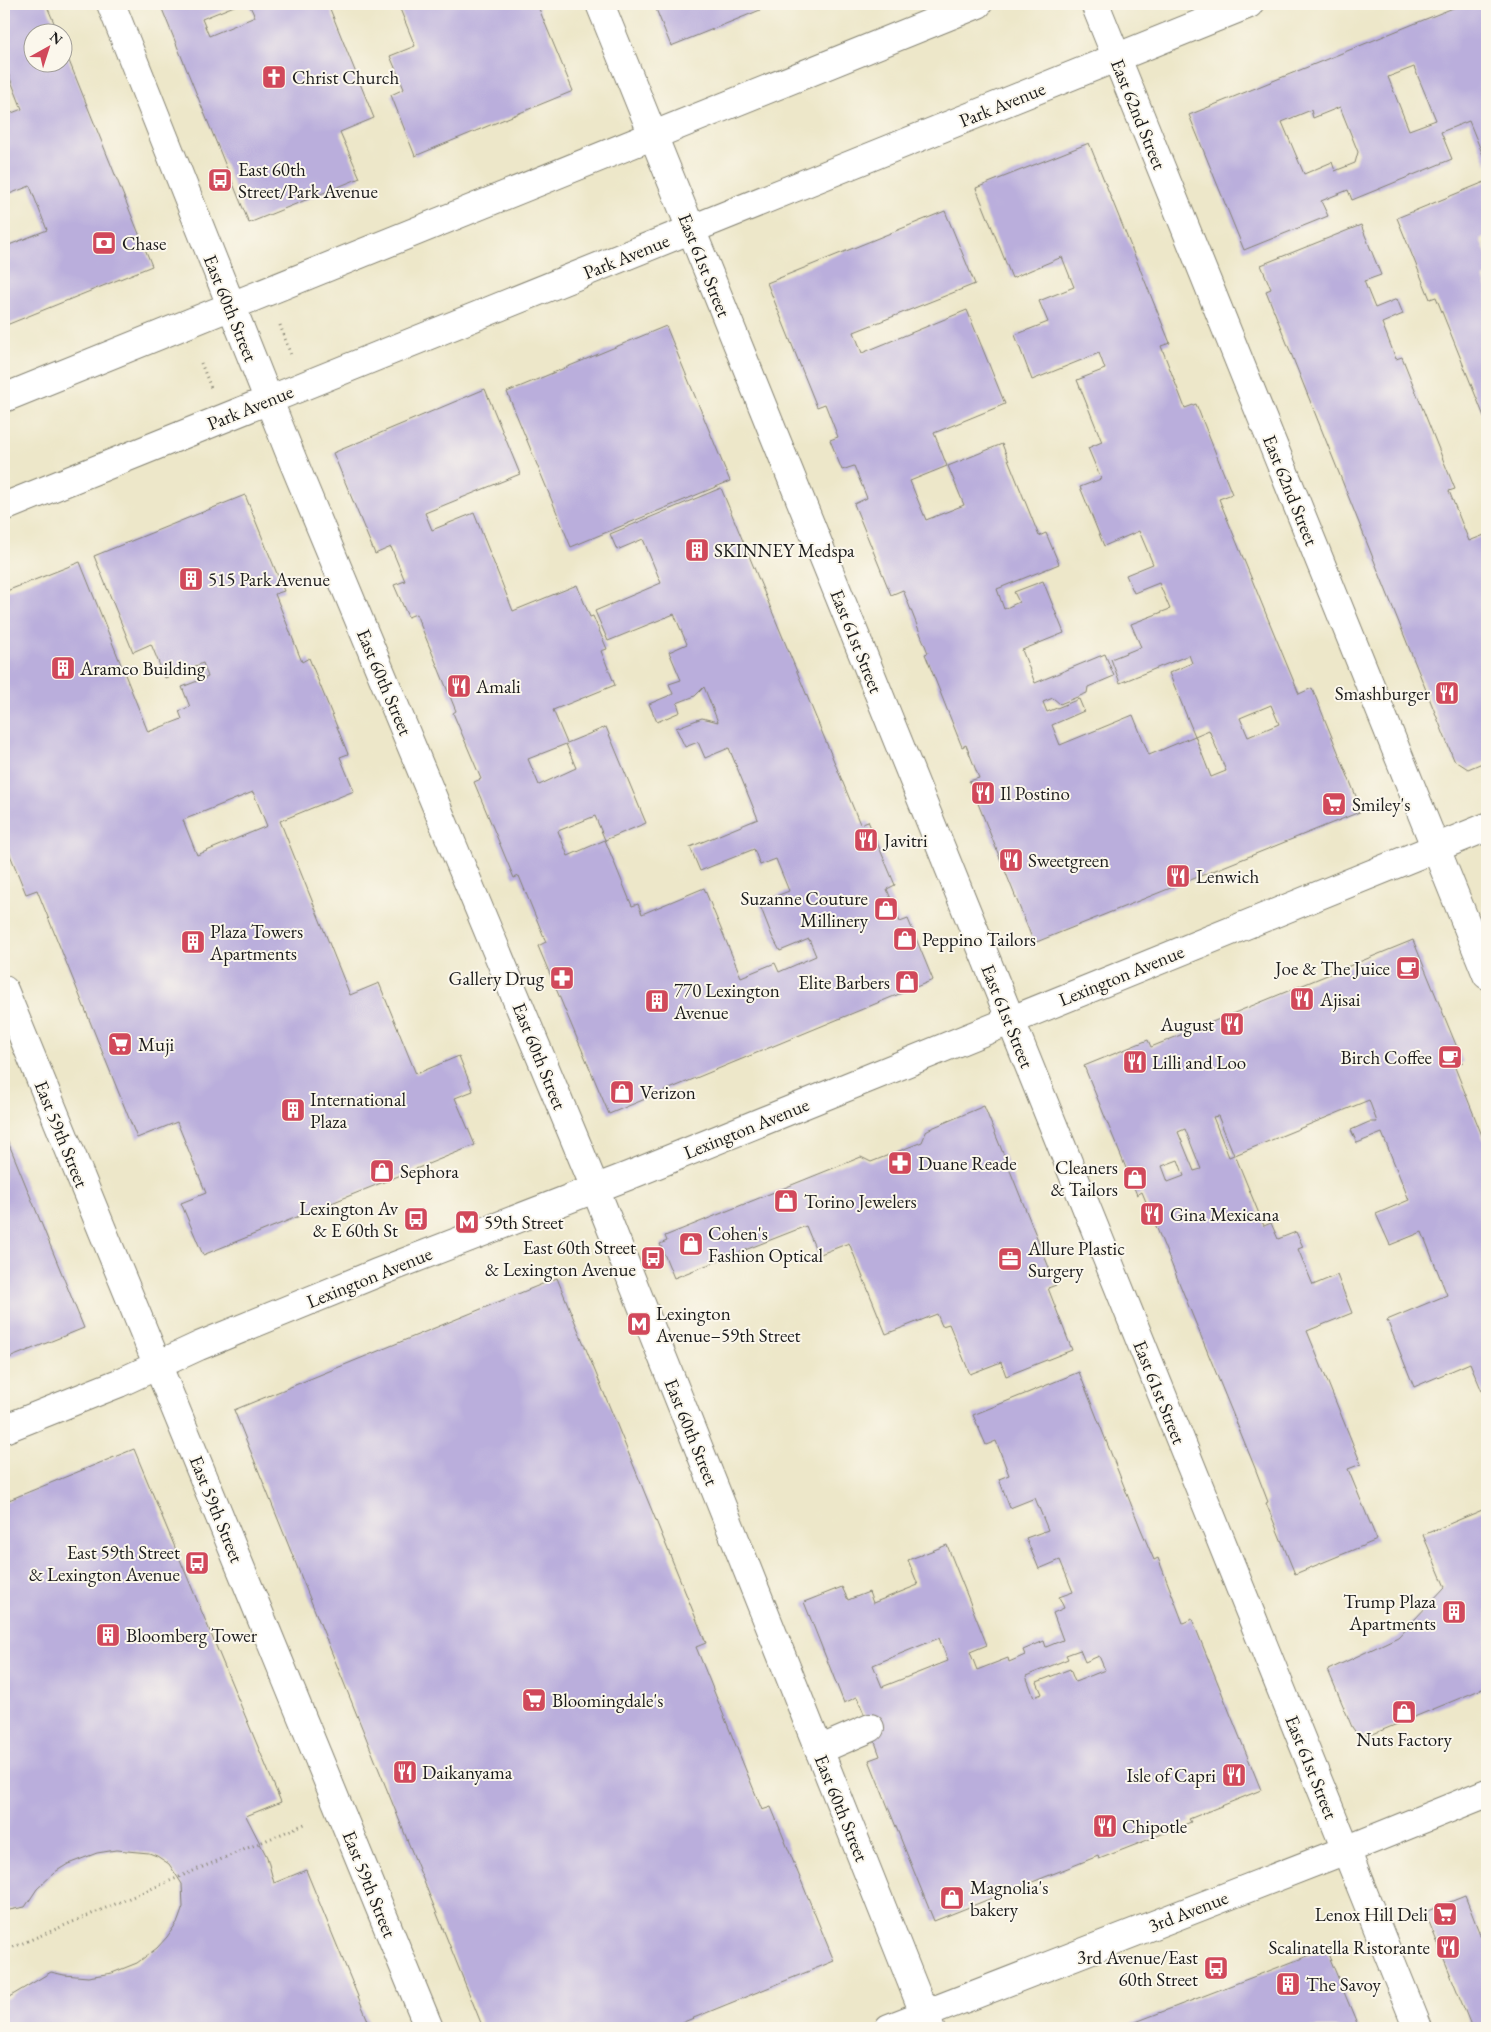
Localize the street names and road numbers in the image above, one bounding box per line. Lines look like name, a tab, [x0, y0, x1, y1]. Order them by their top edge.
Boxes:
street label: East 62nd Street	[1105, 55, 1172, 173]
street label: Park Avenue	[955, 76, 1049, 133]
street label: East 61st Street	[672, 210, 737, 321]
street label: Park Avenue	[579, 228, 673, 285]
street label: East 60th Street	[198, 251, 263, 365]
street label: Park Avenue	[203, 379, 297, 436]
street label: East 62nd Street	[1257, 431, 1324, 549]
street label: East 61st Street	[824, 586, 889, 697]
street label: East 60th Street	[351, 625, 418, 739]
street label: Lexington Avenue	[1055, 939, 1188, 1012]
street label: East 61st Street	[975, 961, 1040, 1072]
street label: East 60th Street	[507, 999, 572, 1113]
street label: East 59th Street	[29, 1077, 94, 1191]
street label: Lexington Avenue	[680, 1092, 813, 1165]
street label: Lexington Avenue	[303, 1241, 436, 1314]
street label: East 61st Street	[1127, 1337, 1192, 1448]
street label: East 60th Street	[659, 1375, 724, 1489]
street label: East 59th Street	[184, 1452, 249, 1566]
street label: East 61st Street	[1279, 1712, 1344, 1823]
street label: East 60th Street	[809, 1751, 874, 1865]
street label: East 59th Street	[337, 1827, 402, 1941]
street label: 3rd Avenue	[1145, 1885, 1232, 1938]

